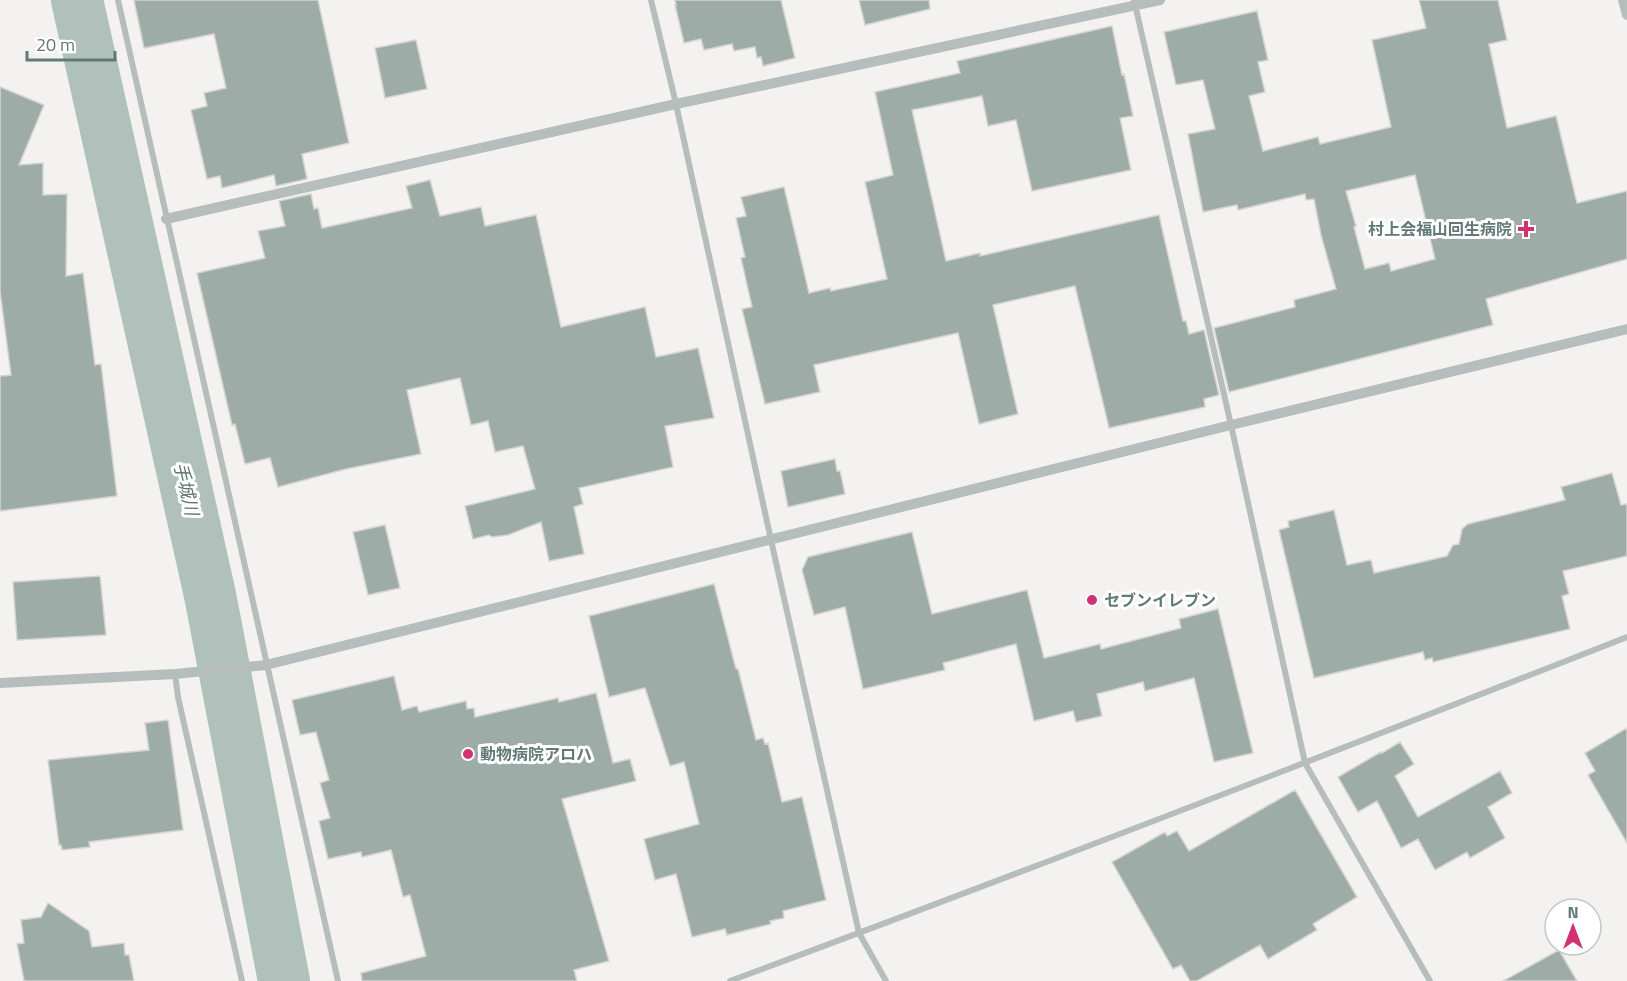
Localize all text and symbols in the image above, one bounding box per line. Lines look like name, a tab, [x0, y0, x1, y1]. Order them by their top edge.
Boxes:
scale bar	[27, 24, 116, 62]
text: 20 m	[36, 31, 75, 58]
place label: 村上会福山回生病院	[1368, 217, 1512, 241]
marker: 村上会福山回生病院	[1517, 220, 1535, 238]
water label: 手城川	[167, 460, 206, 520]
place label: セブンイレブン	[1104, 588, 1216, 612]
marker: セブンイレブン	[1085, 593, 1099, 607]
place label: 動物病院アロハ	[480, 742, 592, 766]
marker: 動物病院アロハ	[461, 747, 475, 761]
north arrow	[1543, 897, 1603, 957]
text: N	[1567, 900, 1579, 924]

